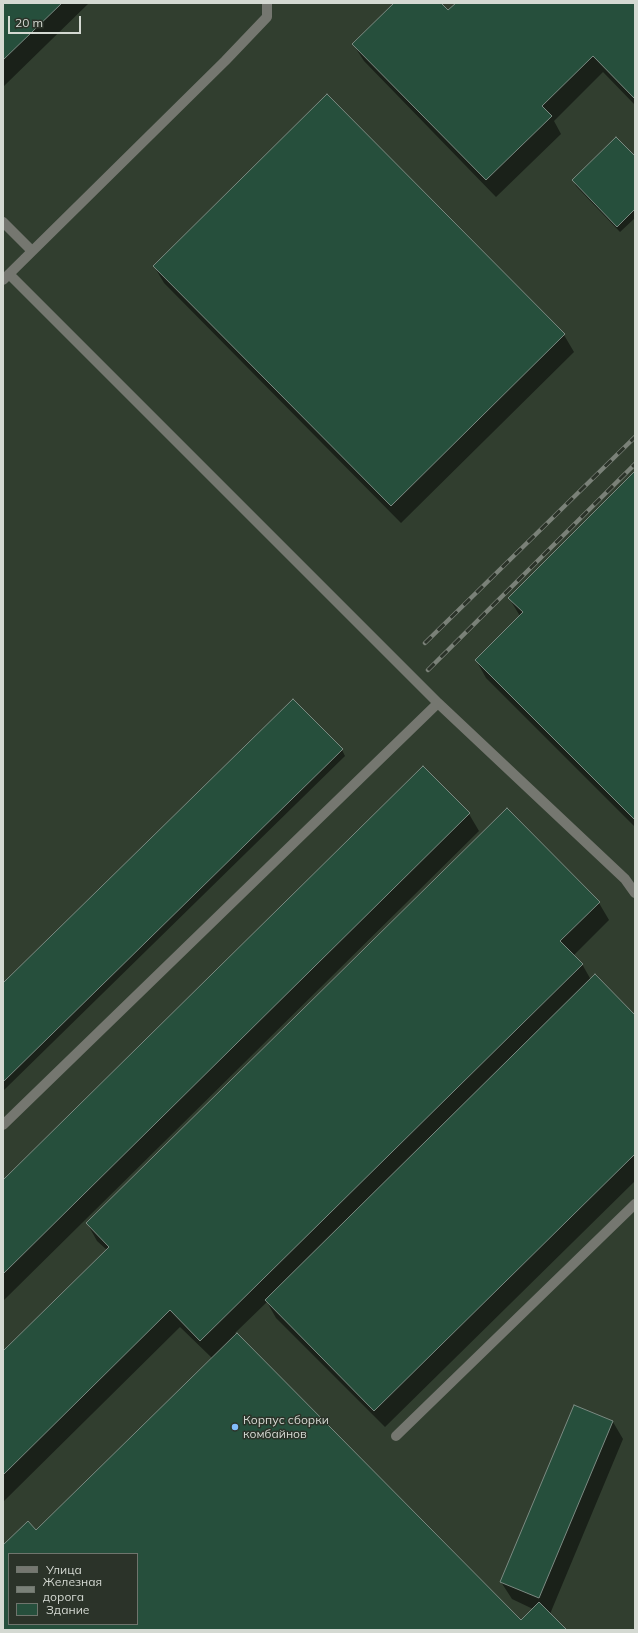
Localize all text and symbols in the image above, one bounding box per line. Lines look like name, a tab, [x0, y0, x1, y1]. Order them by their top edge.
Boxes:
scale bar	[10, 8, 83, 34]
text: 20 m	[15, 15, 43, 30]
place label: Корпус сборки комбайнов	[243, 1413, 329, 1441]
marker: Корпус сборки комбайнов	[230, 1422, 240, 1432]
legend	[8, 1553, 138, 1625]
text: Улица	[46, 1562, 82, 1577]
text: Железная дорога	[43, 1574, 102, 1604]
text: Здание	[46, 1602, 89, 1617]

